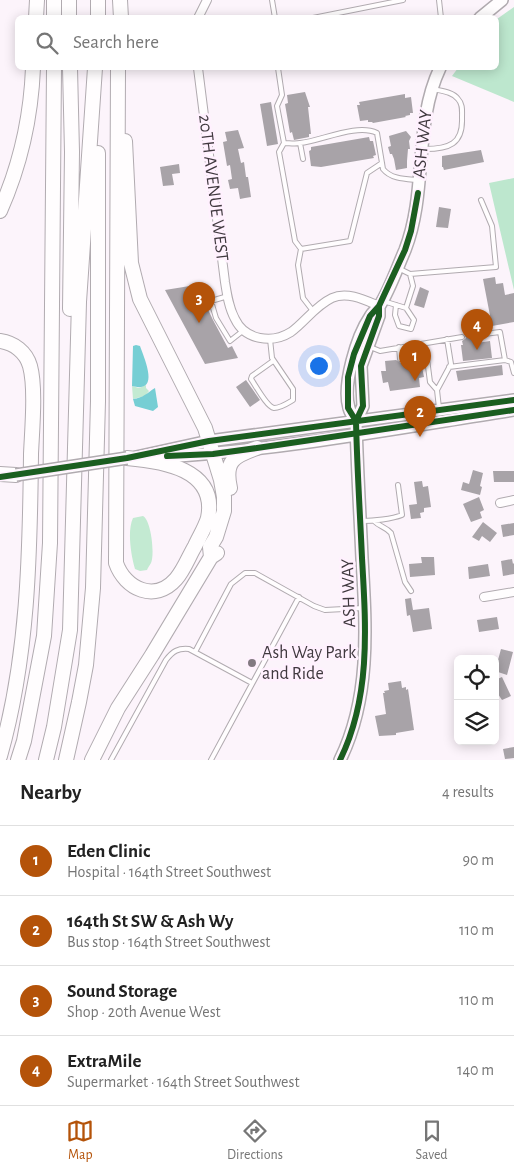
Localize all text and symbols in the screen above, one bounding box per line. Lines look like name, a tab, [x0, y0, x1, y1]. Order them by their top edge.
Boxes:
search box	[15, 15, 499, 70]
icon: search	[33, 29, 61, 57]
text: Search here	[73, 33, 159, 52]
street label: ASH WAY	[410, 108, 436, 179]
street label: 20TH AVENUE WEST	[195, 114, 231, 263]
pin: 3	[183, 282, 215, 323]
pin: 4	[461, 309, 493, 350]
pin: 1	[399, 340, 431, 381]
your location	[306, 353, 332, 379]
pin: 2	[404, 396, 436, 437]
street label: ASH WAY	[339, 558, 359, 628]
place label: Ash Way Park and Ride	[262, 644, 357, 683]
map controls	[454, 655, 499, 745]
button: locate	[454, 655, 499, 700]
marker: Ash Way Park and Ride	[246, 657, 258, 669]
button: layers	[454, 700, 499, 745]
text: Nearby	[20, 782, 81, 803]
text: 4 results	[442, 784, 494, 800]
text: Eden Clinic	[67, 842, 150, 861]
text: 1	[33, 852, 39, 868]
text: 90 m	[463, 852, 494, 868]
text: Hospital · 164th Street Southwest	[67, 864, 271, 880]
text: 164th St SW & Ash Wy	[67, 912, 233, 931]
text: 2	[32, 922, 40, 938]
text: 110 m	[459, 922, 494, 938]
text: Bus stop · 164th Street Southwest	[67, 934, 270, 950]
text: Sound Storage	[67, 982, 177, 1001]
text: 3	[33, 992, 39, 1008]
text: 110 m	[459, 992, 494, 1008]
text: Shop · 20th Avenue West	[67, 1004, 221, 1020]
text: ExtraMile	[67, 1052, 141, 1071]
text: 4	[32, 1062, 40, 1078]
text: 140 m	[457, 1062, 494, 1078]
text: Supermarket · 164th Street Southwest	[67, 1074, 300, 1090]
tab: Map	[66, 1117, 94, 1164]
tab: Directions	[227, 1117, 283, 1164]
tab: Saved	[416, 1117, 448, 1164]

